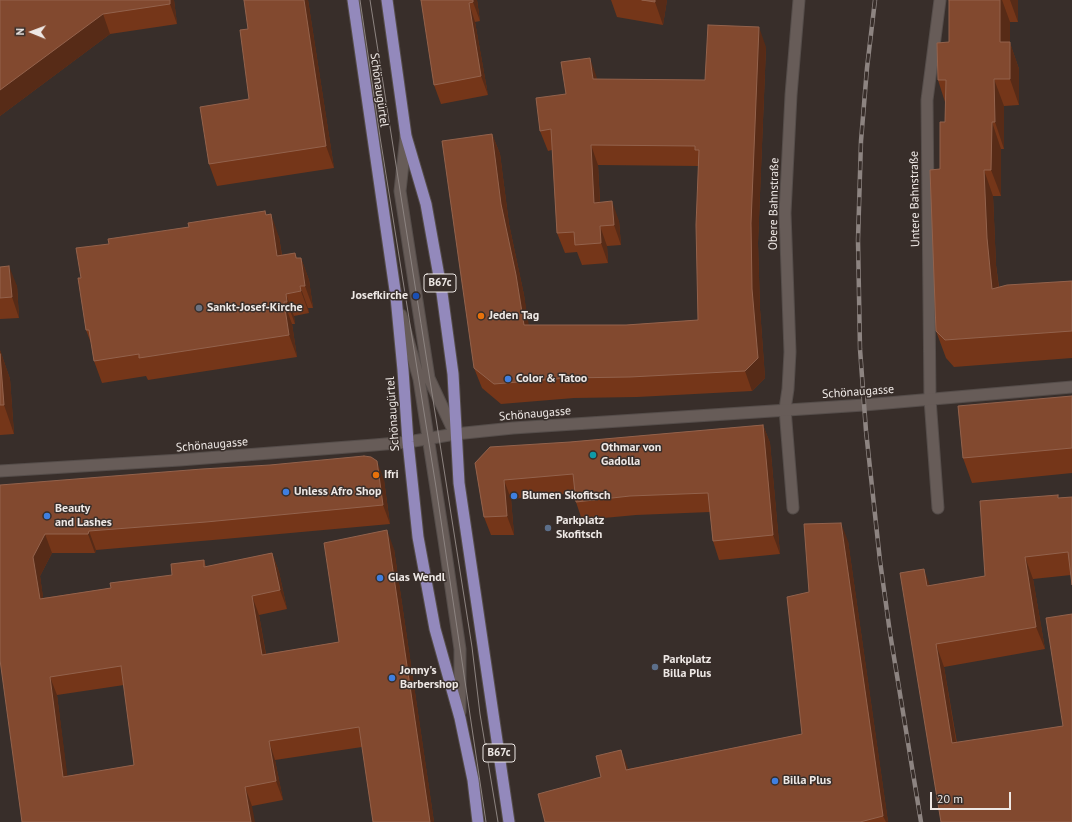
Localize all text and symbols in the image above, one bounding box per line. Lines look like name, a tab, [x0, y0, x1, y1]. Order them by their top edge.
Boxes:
north arrow	[12, 12, 52, 52]
text: N	[13, 28, 27, 36]
street label: Schönaugürtel	[367, 52, 391, 128]
street label: Untere Bahnstraße	[907, 151, 923, 247]
street label: Obere Bahnstraße	[766, 158, 782, 250]
road number: B67c	[424, 274, 456, 292]
place label: Josefkirche	[351, 289, 408, 303]
marker: Josefkirche	[411, 291, 421, 301]
place label: Sankt-Josef-Kirche	[207, 301, 303, 315]
marker: Sankt-Josef-Kirche	[194, 303, 204, 313]
place label: Jeden Tag	[489, 309, 539, 323]
marker: Jeden Tag	[476, 311, 486, 321]
place label: Color & Tatoo	[516, 372, 587, 386]
marker: Color & Tatoo	[503, 374, 513, 384]
street label: Schönaugürtel	[383, 376, 403, 452]
street label: Schönaugasse	[821, 382, 895, 402]
street label: Schönaugasse	[498, 404, 572, 424]
street label: Schönaugasse	[175, 435, 249, 455]
place label: Othmar von Gadolla	[601, 441, 661, 469]
marker: Othmar von Gadolla	[588, 450, 598, 460]
place label: Ifri	[384, 468, 399, 482]
marker: Ifri	[371, 470, 381, 480]
place label: Unless Afro Shop	[294, 485, 381, 499]
marker: Unless Afro Shop	[281, 487, 291, 497]
place label: Blumen Skofitsch	[522, 489, 611, 503]
marker: Blumen Skofitsch	[509, 491, 519, 501]
place label: Beauty and Lashes	[55, 502, 112, 530]
marker: Beauty and Lashes	[42, 511, 52, 521]
place label: Parkplatz Skofitsch	[556, 514, 604, 542]
marker: Parkplatz Skofitsch	[543, 523, 553, 533]
place label: Glas Wendl	[388, 571, 445, 585]
marker: Glas Wendl	[375, 573, 385, 583]
place label: Parkplatz Billa Plus	[663, 653, 711, 681]
marker: Parkplatz Billa Plus	[650, 662, 660, 672]
place label: Jonny's Barbershop	[400, 664, 459, 692]
marker: Jonny's Barbershop	[387, 673, 397, 683]
road number: B67c	[483, 744, 515, 762]
place label: Billa Plus	[783, 774, 831, 788]
marker: Billa Plus	[770, 776, 780, 786]
scale bar	[932, 784, 1013, 810]
text: 20 m	[937, 791, 963, 806]

